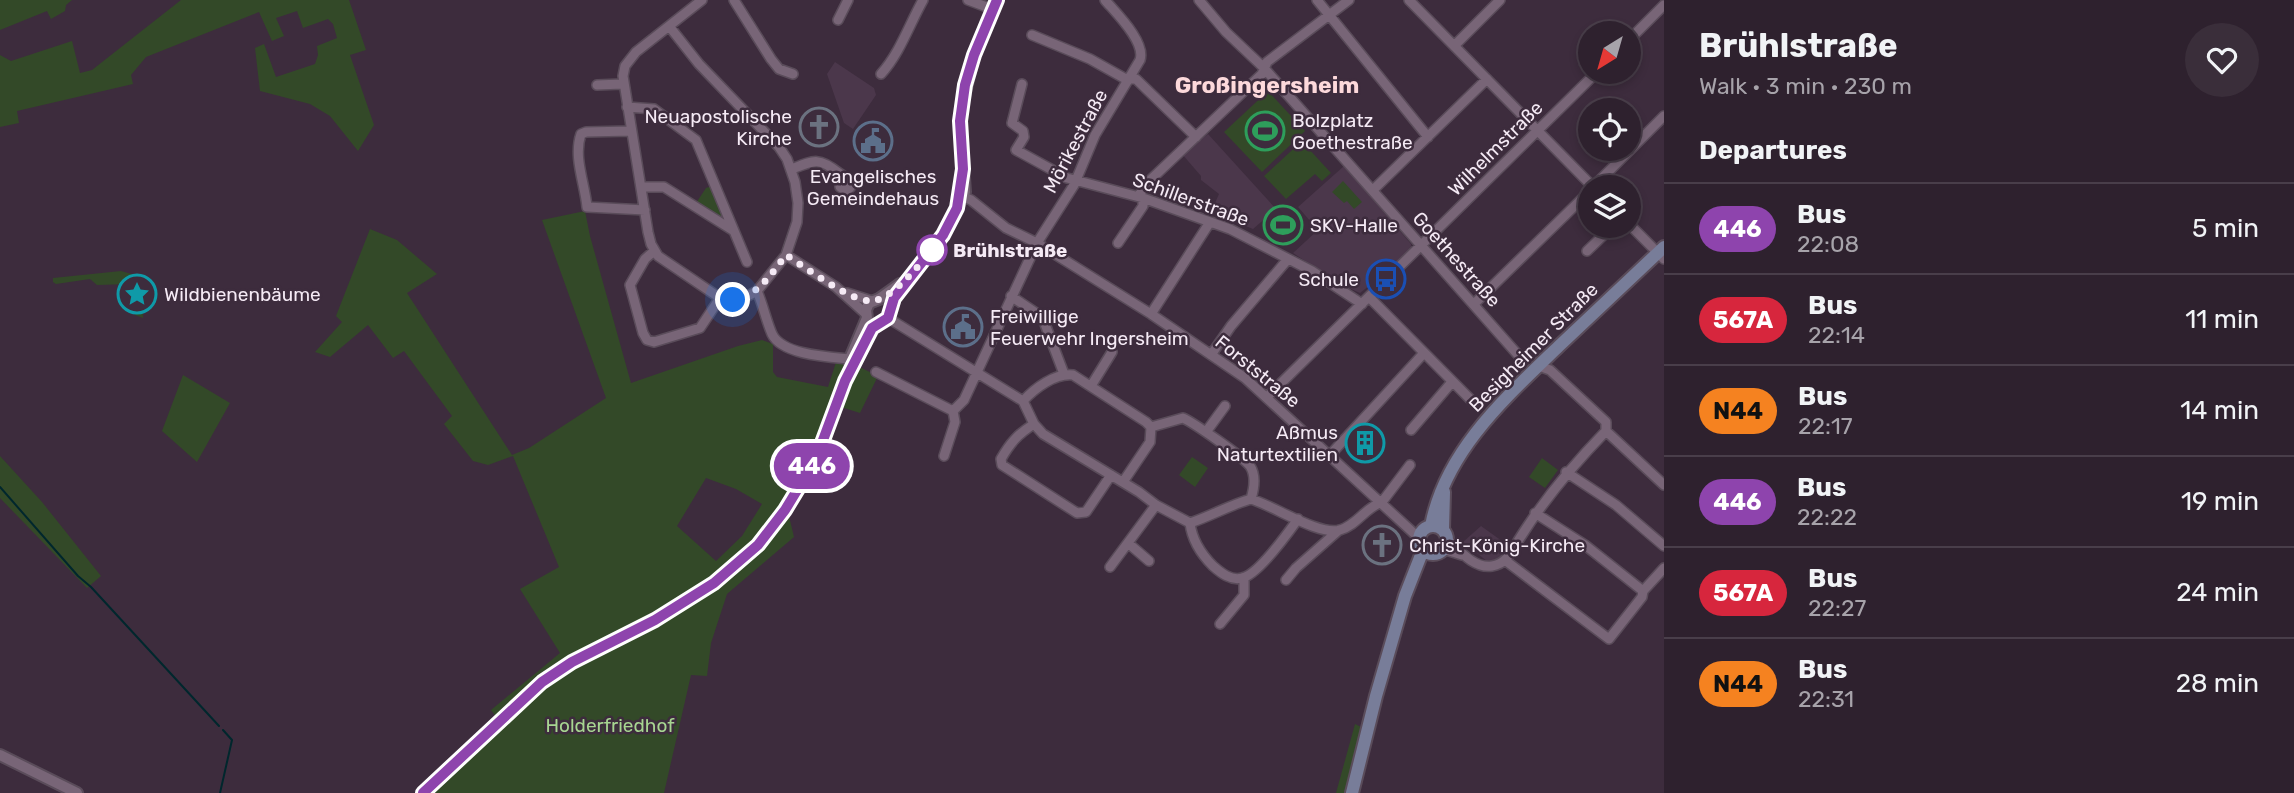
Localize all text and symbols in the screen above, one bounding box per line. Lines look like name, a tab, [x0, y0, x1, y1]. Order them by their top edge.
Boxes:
north arrow	[1578, 21, 1642, 84]
map controls	[1578, 21, 1641, 238]
button: heart	[2185, 23, 2259, 97]
text: Brühlstraße	[1699, 26, 1898, 65]
district label: Großingersheim	[1175, 71, 1359, 99]
text: Walk · 3 min · 230 m	[1699, 72, 1912, 100]
street label: Mörikestraße	[1038, 85, 1112, 197]
street label: Wilhelmstraße	[1443, 96, 1548, 201]
button: locate	[1578, 98, 1641, 161]
place label: Neuapostolische Kirche	[644, 105, 792, 150]
church icon: Neuapostolische Kirche	[798, 106, 840, 148]
place label: Bolzplatz Goethestraße	[1292, 109, 1413, 154]
sports icon: Bolzplatz Goethestraße	[1244, 110, 1286, 152]
public building icon: Evangelisches Gemeindehaus	[852, 120, 894, 162]
text: Departures	[1699, 135, 1847, 166]
place label: Evangelisches Gemeindehaus	[807, 165, 939, 210]
street label: Schillerstraße	[1130, 168, 1252, 231]
button: layers	[1578, 175, 1641, 238]
text: Bus	[1797, 199, 1846, 230]
sports icon: SKV-Halle	[1262, 204, 1304, 246]
street label: Goethestraße	[1408, 207, 1506, 312]
text: 5 min	[2192, 213, 2259, 244]
place label: SKV-Halle	[1310, 214, 1398, 237]
text: 446	[1713, 215, 1762, 243]
text: 22:08	[1797, 230, 1859, 258]
marker: Brühlstraße	[917, 235, 947, 265]
place label: Brühlstraße	[953, 239, 1067, 262]
bus stop icon: Schule	[1365, 258, 1407, 300]
place label: Schule	[1298, 268, 1359, 291]
place icon: Wildbienenbäume	[116, 273, 158, 315]
street label: Besigheimer Straße	[1464, 278, 1603, 417]
your location	[715, 282, 750, 317]
place label: Wildbienenbäume	[164, 283, 321, 306]
text: Bus	[1808, 290, 1857, 321]
text: 11 min	[2185, 304, 2259, 335]
place label: Freiwillige Feuerwehr Ingersheim	[990, 305, 1189, 350]
public building icon: Freiwillige Feuerwehr Ingersheim	[942, 306, 984, 348]
text: 567A	[1713, 306, 1773, 334]
text: 22:14	[1808, 321, 1865, 349]
street label: Forststraße	[1211, 330, 1305, 413]
text: Bus	[1798, 381, 1847, 412]
text: 14 min	[2180, 395, 2259, 426]
text: N44	[1713, 397, 1763, 425]
text: 22:17	[1798, 412, 1853, 440]
place label: Aßmus Naturtextilien	[1217, 421, 1338, 466]
building icon: Aßmus Naturtextilien	[1344, 422, 1386, 464]
line badge: 446	[772, 443, 852, 489]
text: 446	[788, 452, 836, 480]
text: Bus	[1797, 472, 1846, 503]
text: 19 min	[2181, 486, 2259, 517]
text: 446	[1713, 488, 1762, 516]
text: 22:22	[1797, 503, 1857, 531]
church icon: Christ-König-Kirche	[1361, 524, 1403, 566]
place label: Christ-König-Kirche	[1409, 534, 1585, 557]
text: Bus	[1808, 563, 1857, 594]
text: 24 min	[2176, 577, 2259, 608]
text: 567A	[1713, 579, 1773, 607]
text: 22:27	[1808, 594, 1866, 622]
text: Bus	[1798, 654, 1847, 685]
text: 28 min	[2176, 668, 2259, 699]
text: N44	[1713, 670, 1763, 698]
text: 22:31	[1798, 685, 1854, 713]
park label: Holderfriedhof	[545, 714, 675, 737]

